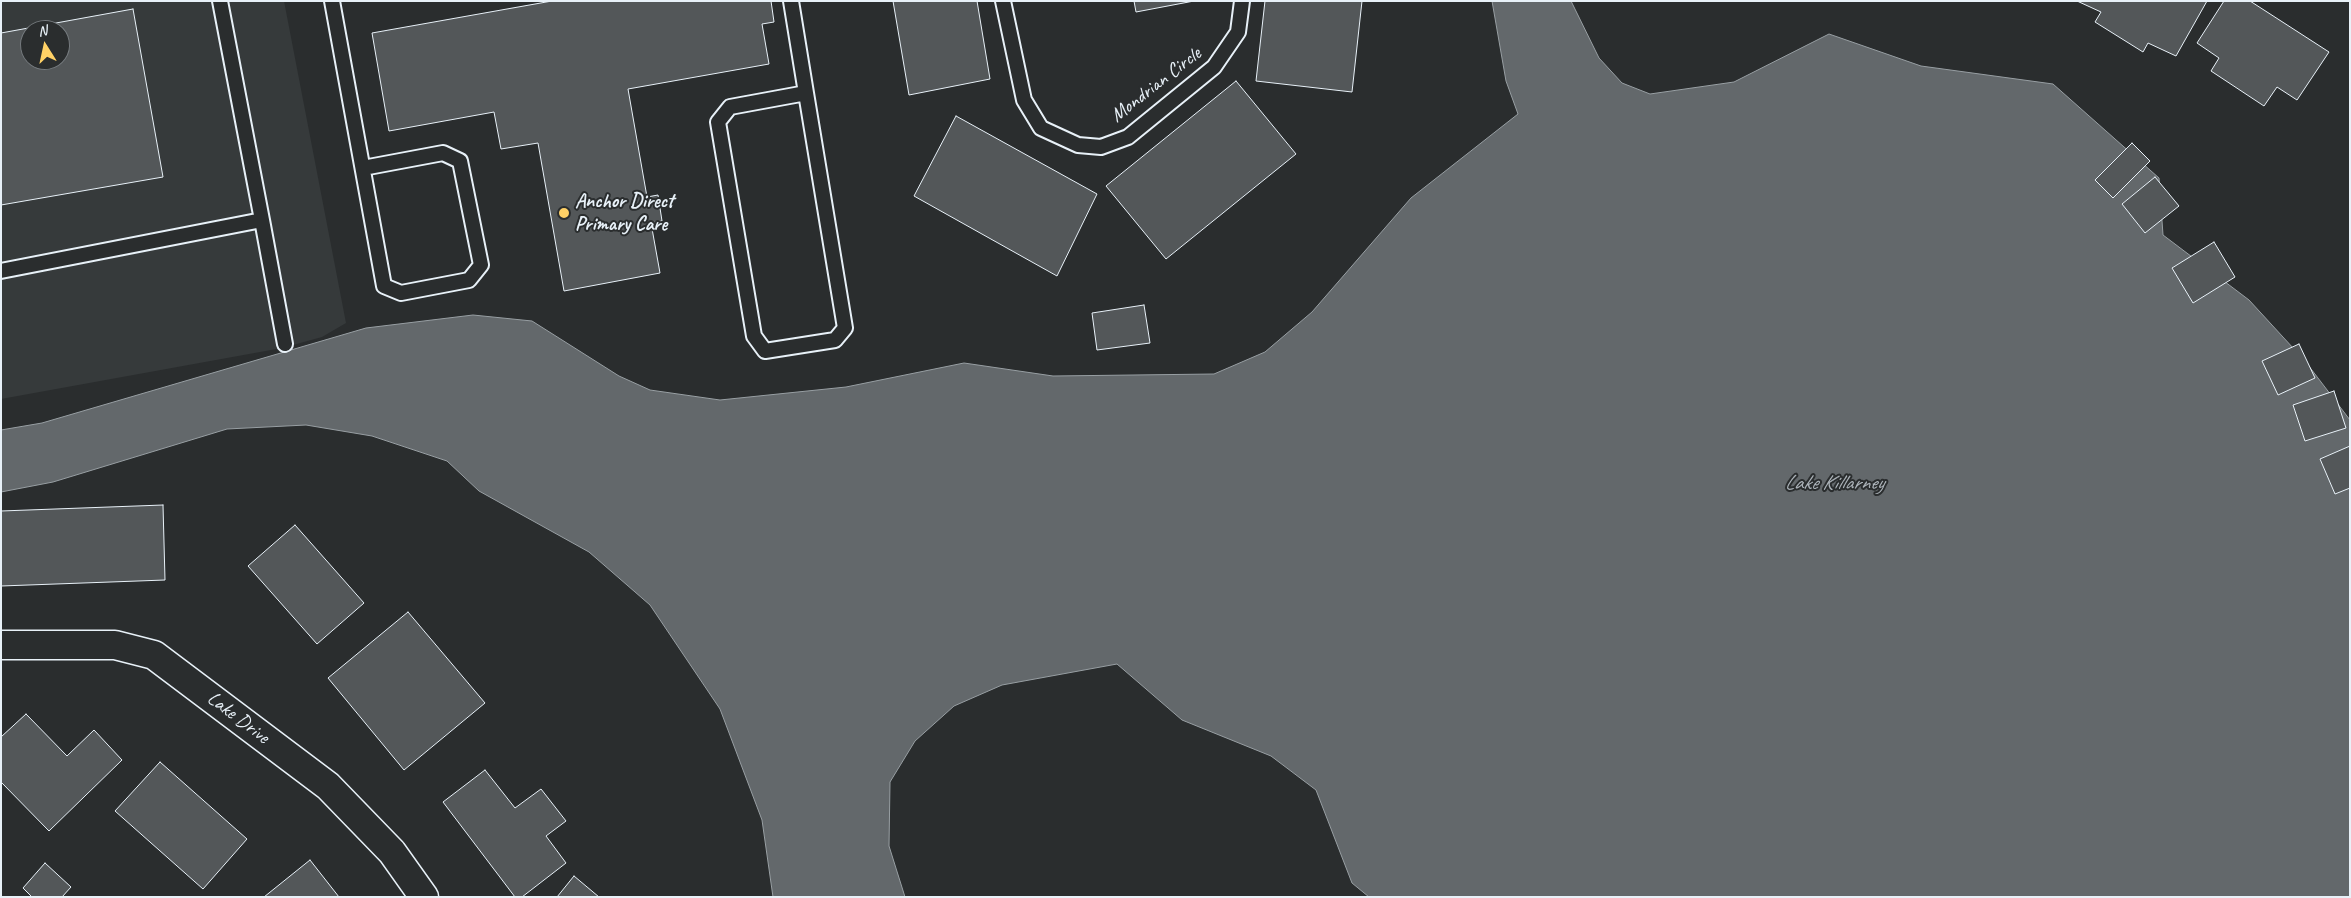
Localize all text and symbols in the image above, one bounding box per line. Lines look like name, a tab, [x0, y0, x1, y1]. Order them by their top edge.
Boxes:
north arrow	[20, 20, 70, 70]
text: N	[37, 22, 48, 40]
street label: Mondrian Circle	[1106, 42, 1206, 128]
place label: Anchor Direct Primary Care	[575, 190, 674, 237]
marker: Anchor Direct Primary Care	[557, 206, 571, 220]
water label: Lake Killarney	[1785, 470, 1883, 496]
street label: Lake Drive	[202, 687, 274, 749]

